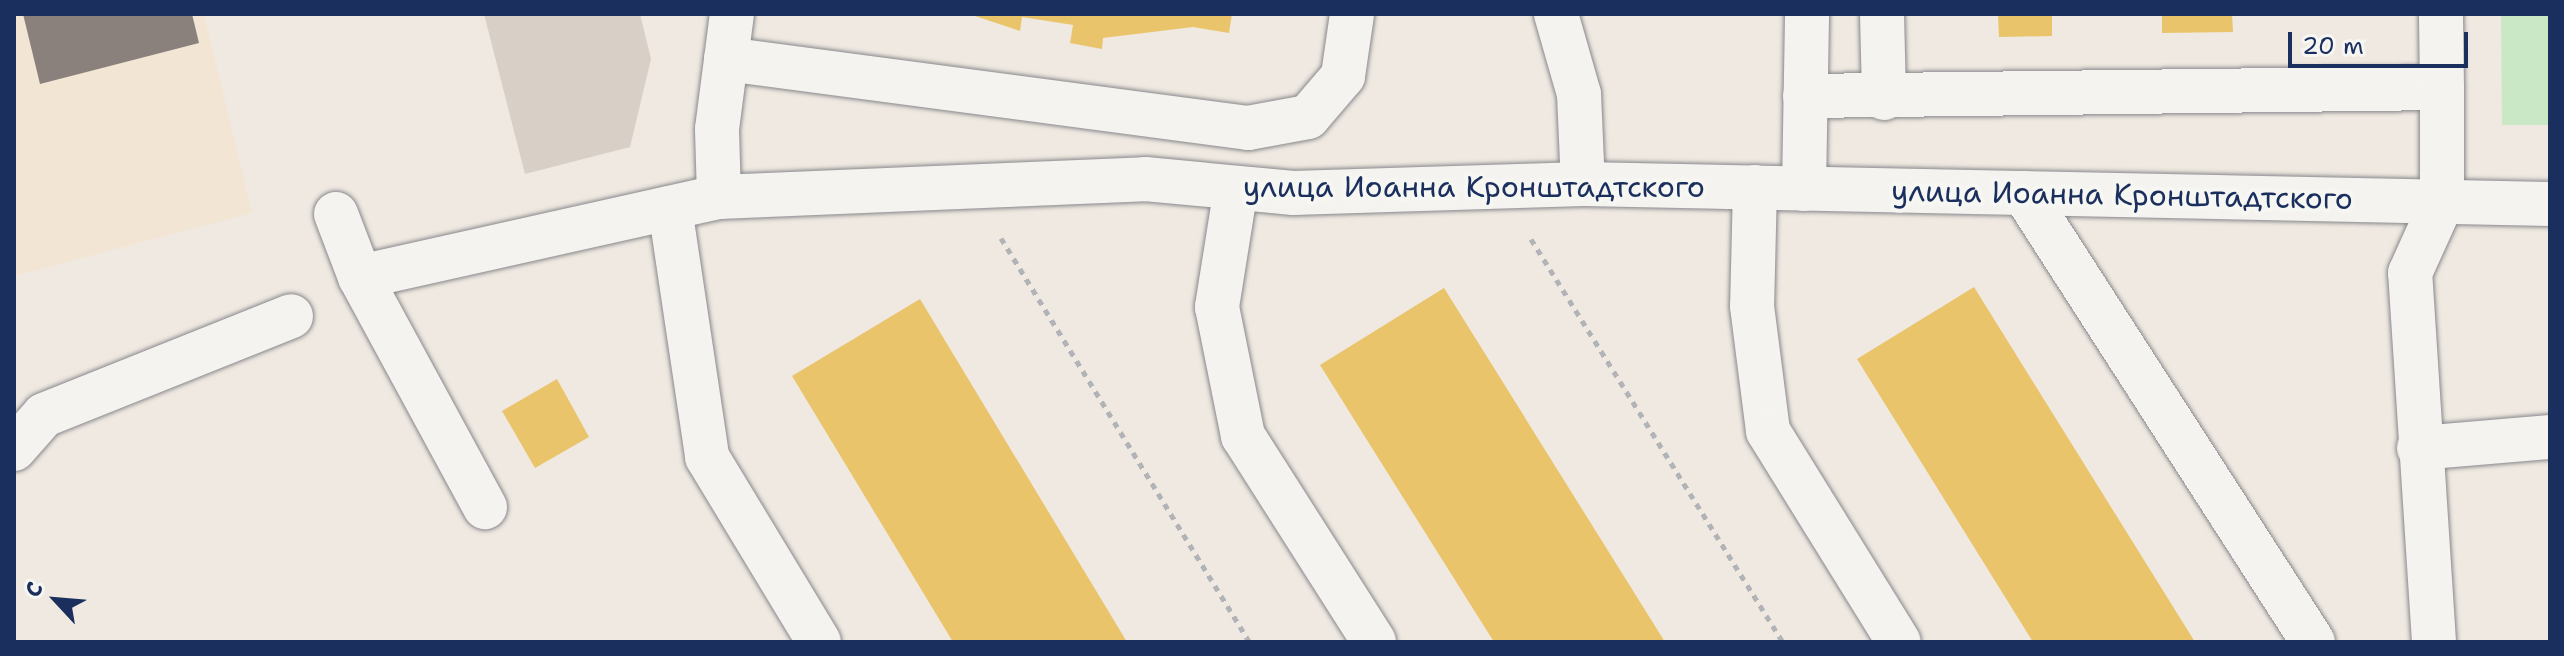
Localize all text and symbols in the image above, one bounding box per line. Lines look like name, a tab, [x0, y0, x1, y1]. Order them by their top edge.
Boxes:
scale bar	[2292, 16, 2472, 66]
text: 20 m	[2302, 30, 2364, 62]
street label: улица Иоанна Кронштадтского	[1243, 169, 1705, 205]
street label: улица Иоанна Кронштадтского	[1891, 173, 2353, 217]
north arrow	[16, 560, 96, 640]
text: С	[18, 577, 50, 602]

